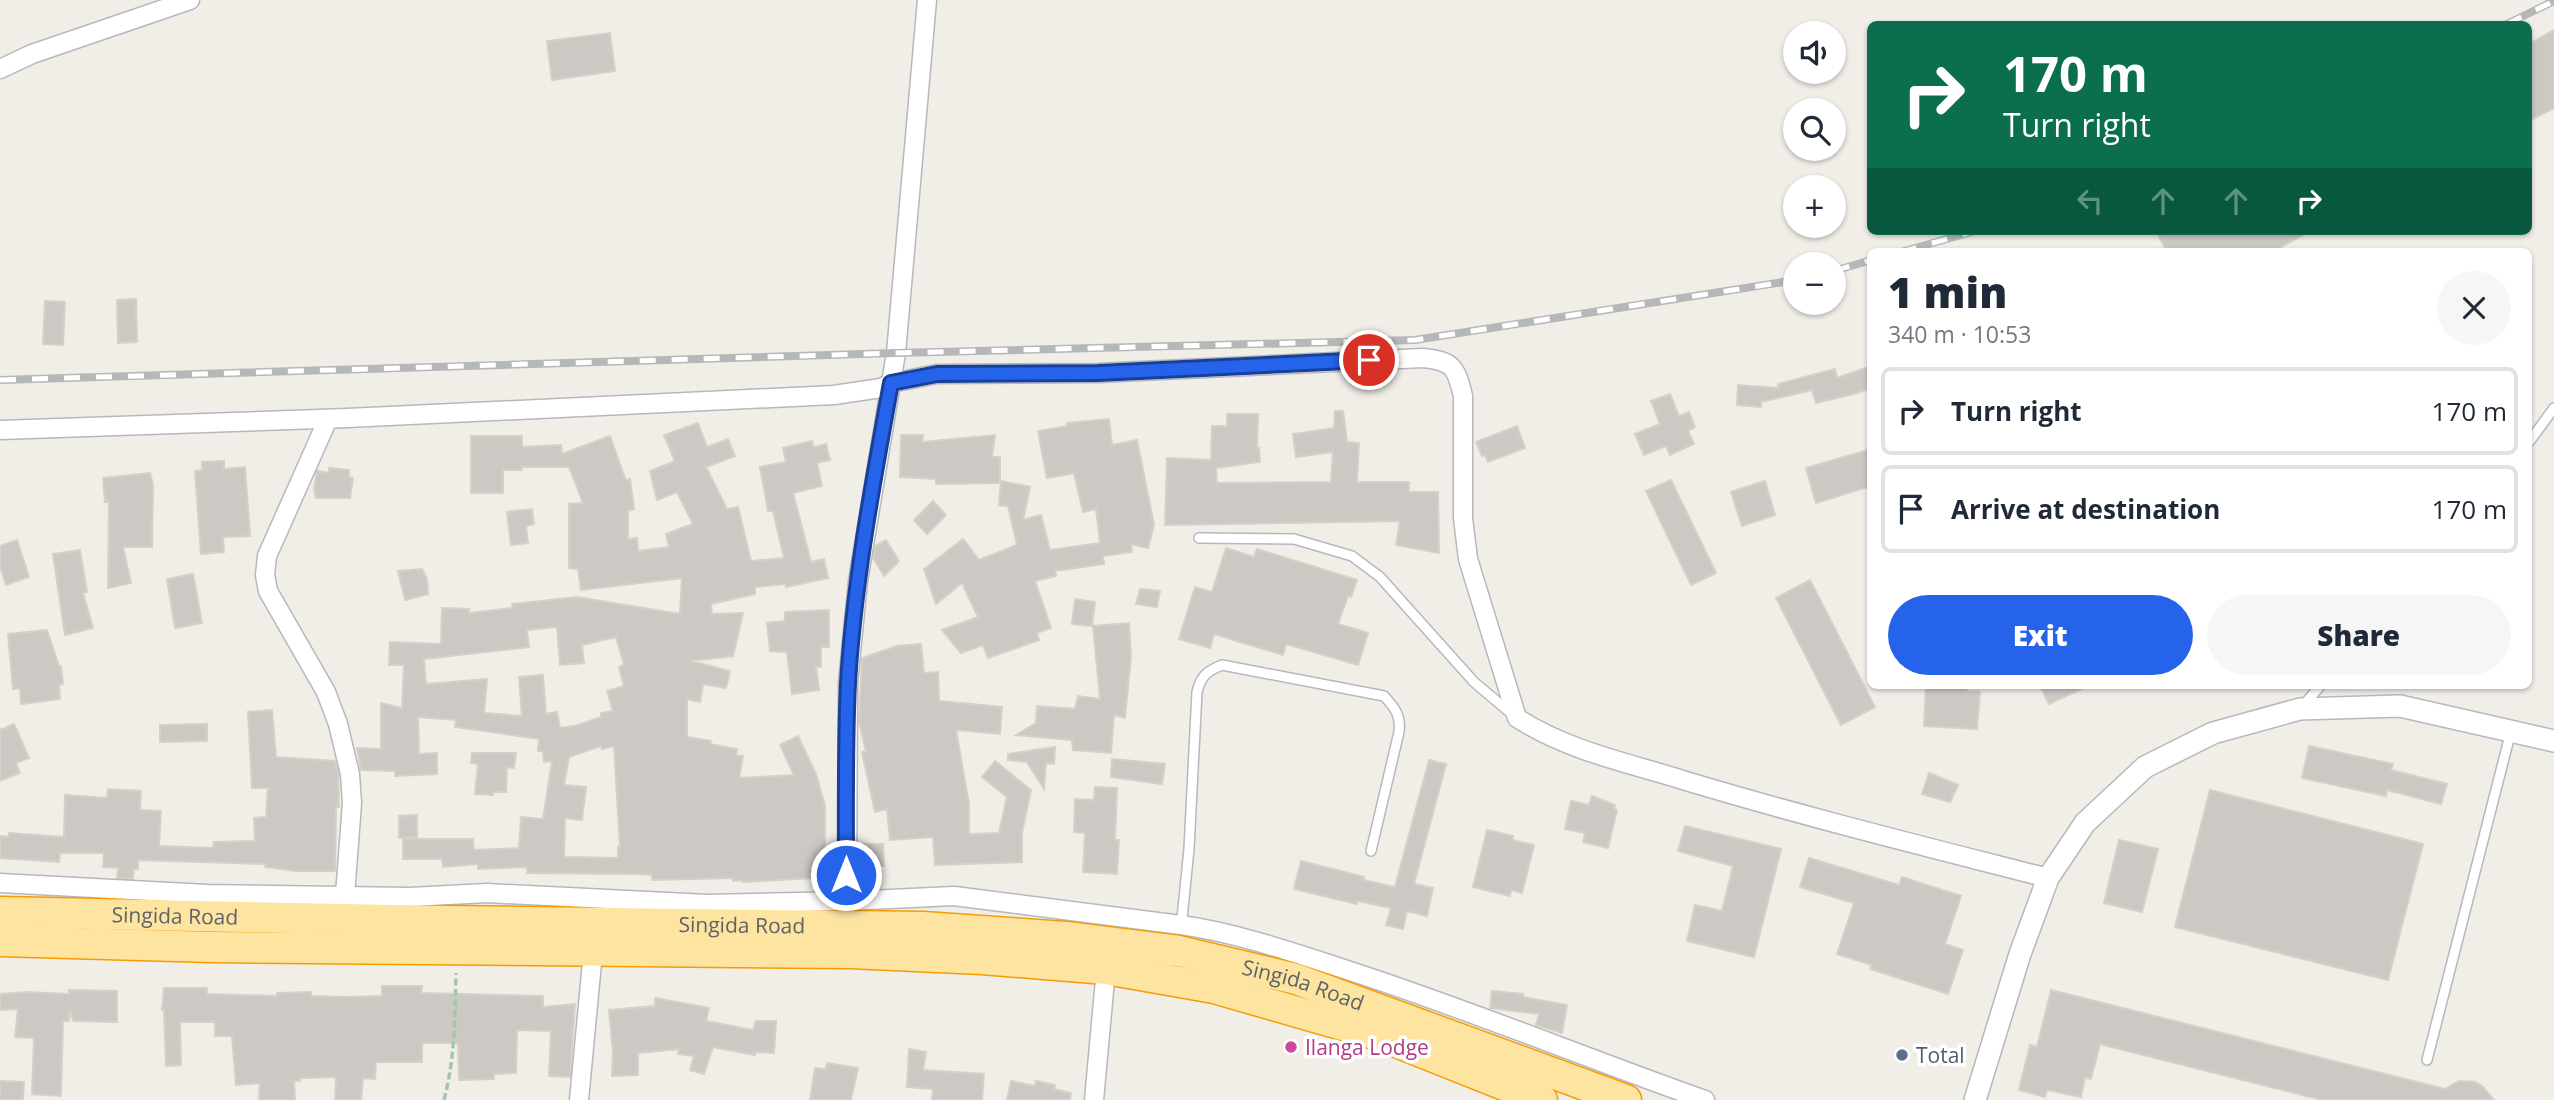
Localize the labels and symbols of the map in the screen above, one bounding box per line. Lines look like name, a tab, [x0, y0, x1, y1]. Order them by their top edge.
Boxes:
pin	[1339, 330, 1399, 390]
position arrow	[809, 838, 883, 912]
street label: Singida Road	[111, 900, 239, 931]
street label: Singida Road	[678, 910, 805, 940]
street label: Singida Road	[1239, 953, 1368, 1017]
place label: Ilanga Lodge	[1305, 1033, 1429, 1061]
marker: Ilanga Lodge	[1283, 1039, 1299, 1055]
place label: Total	[1916, 1041, 1965, 1069]
marker: Total	[1894, 1047, 1910, 1063]

